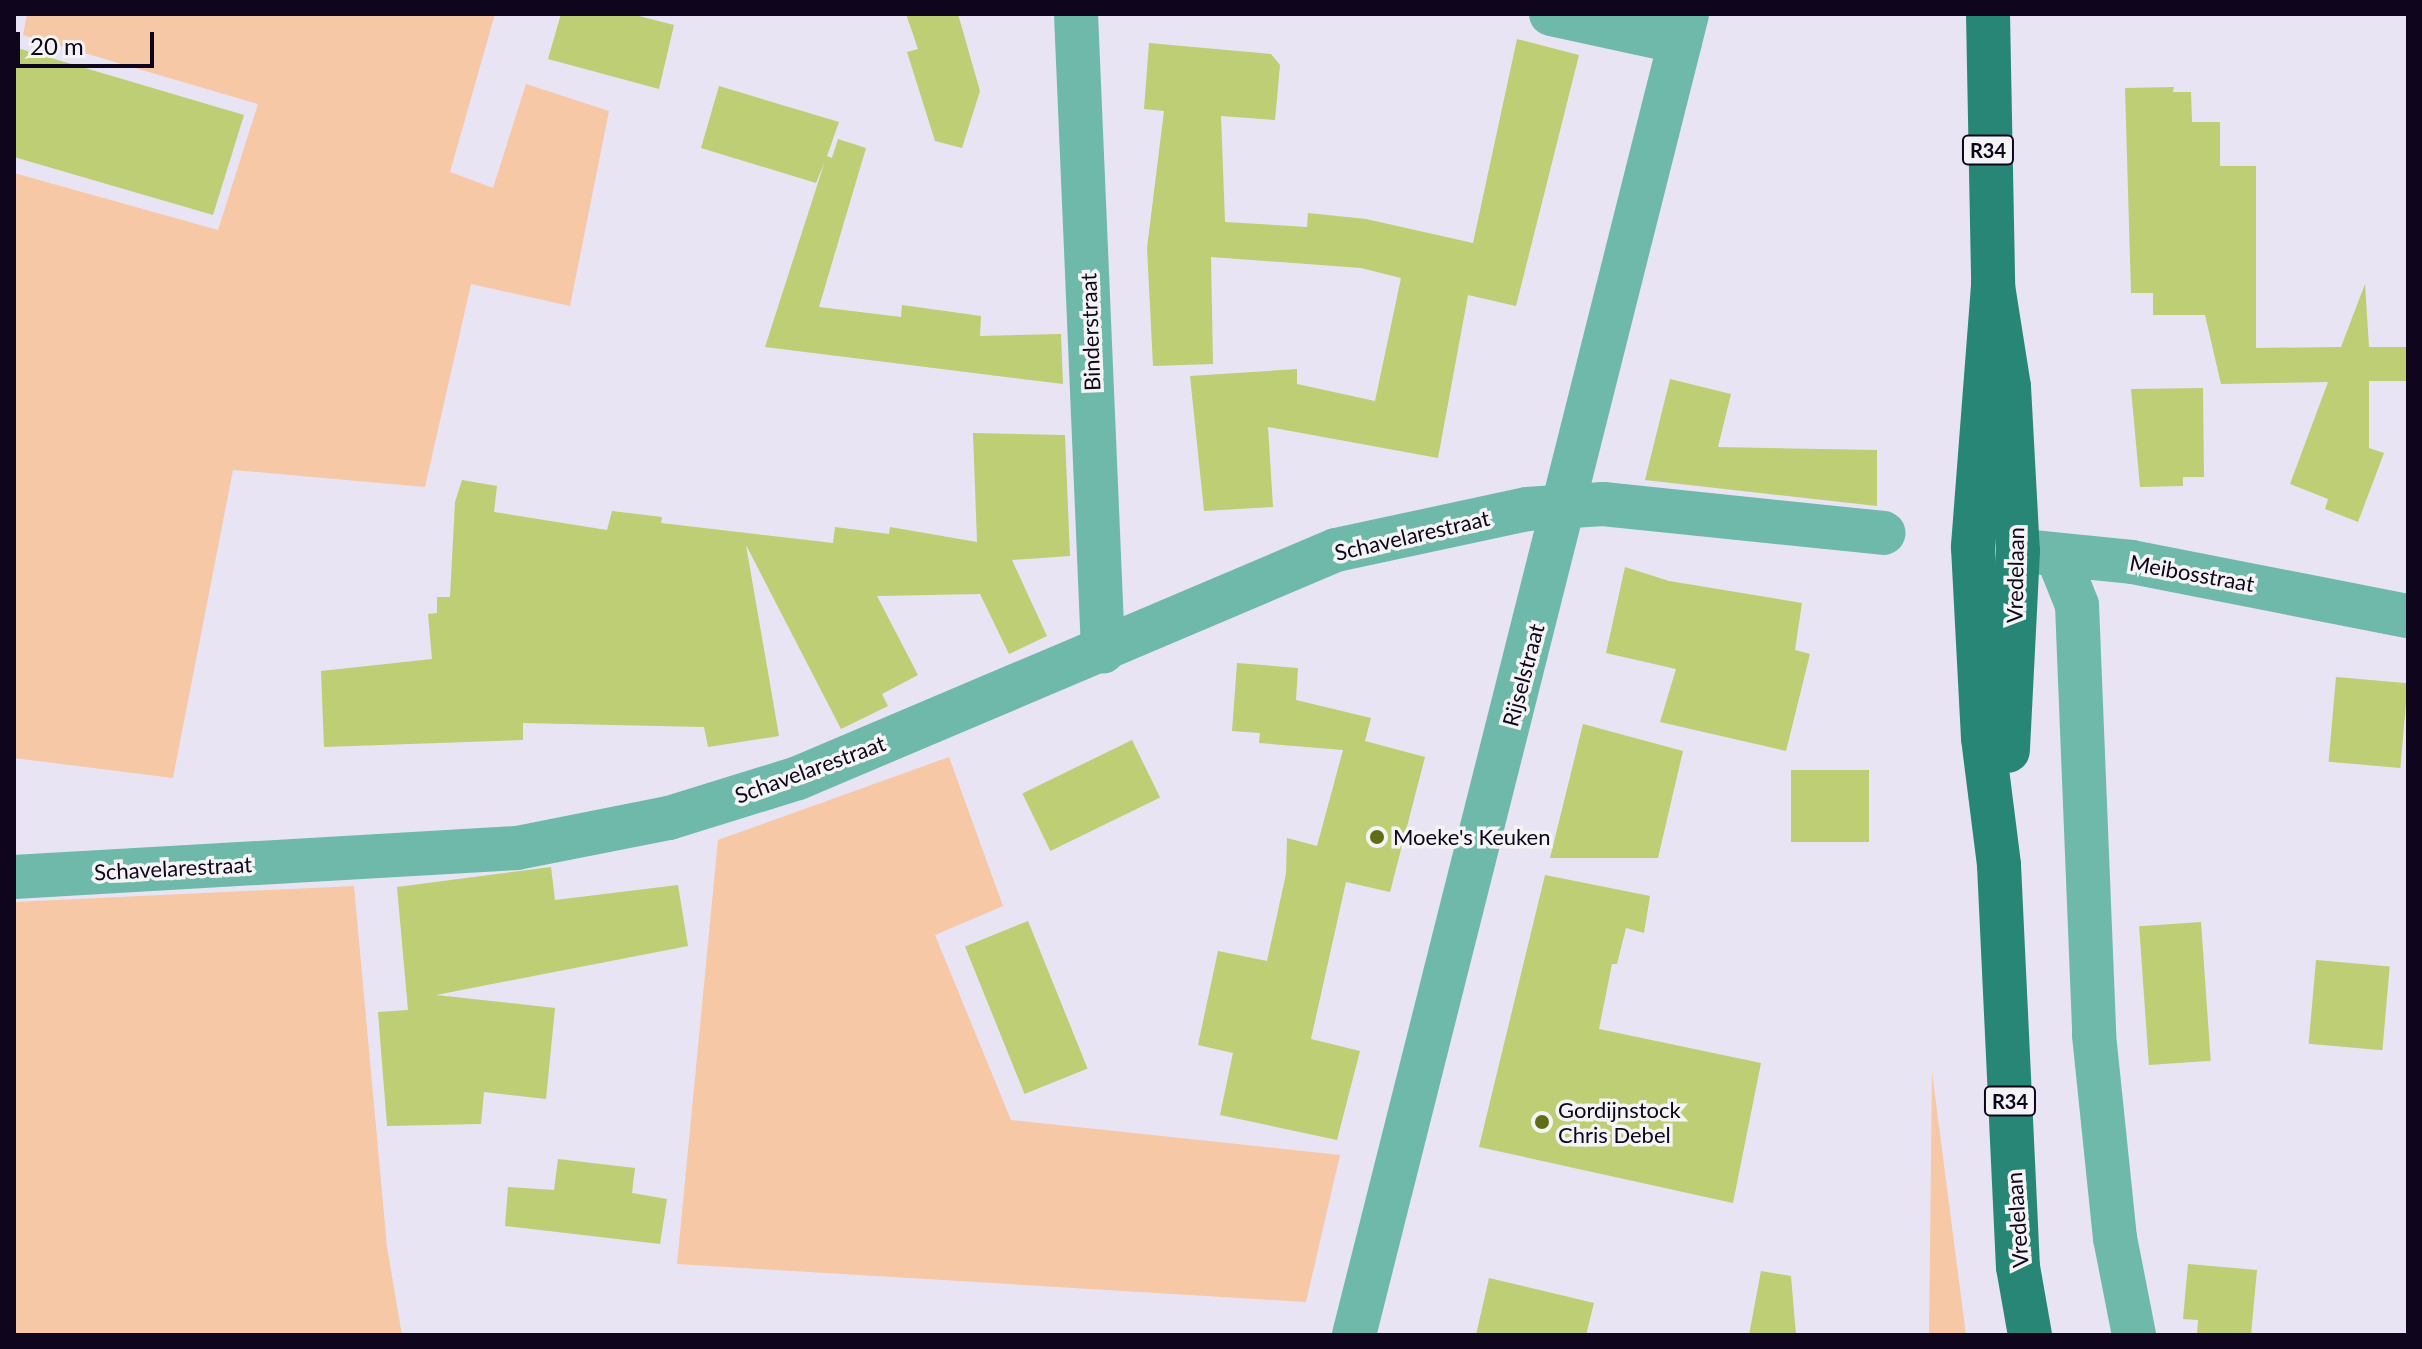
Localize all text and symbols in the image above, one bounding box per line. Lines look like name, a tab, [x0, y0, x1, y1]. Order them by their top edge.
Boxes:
scale bar	[20, 16, 158, 66]
text: 20 m	[30, 31, 84, 60]
road number: R34	[1960, 134, 2016, 166]
street label: Binderstraat	[1075, 272, 1105, 392]
street label: Schavelarestraat	[1332, 504, 1492, 566]
street label: Vredelaan	[2001, 527, 2029, 623]
street label: Meibosstraat	[2128, 549, 2256, 597]
street label: Rijselstraat	[1497, 621, 1549, 729]
street label: Schavelarestraat	[731, 730, 889, 808]
place label: Moeke's Keuken	[1393, 824, 1550, 850]
marker: Moeke's Keuken	[1368, 828, 1386, 846]
street label: Schavelarestraat	[93, 851, 253, 885]
road number: R34	[1982, 1085, 2038, 1117]
place label: Gordijnstock Chris Debel	[1558, 1096, 1681, 1148]
marker: Gordijnstock Chris Debel	[1533, 1113, 1551, 1131]
street label: Vredelaan	[2000, 1171, 2034, 1269]

